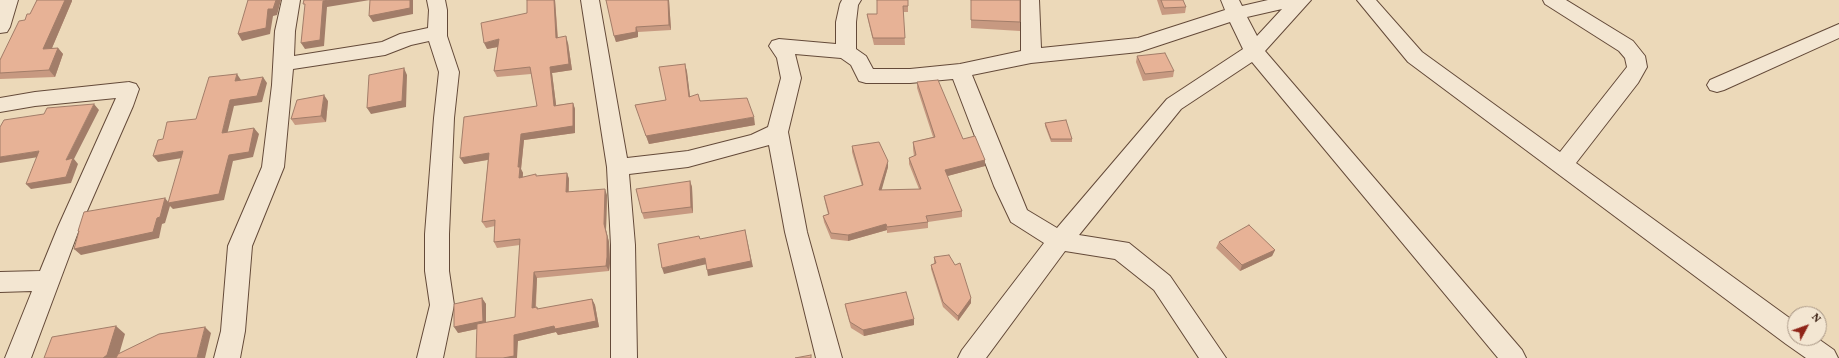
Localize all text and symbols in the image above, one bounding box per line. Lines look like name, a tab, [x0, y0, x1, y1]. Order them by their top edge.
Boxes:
north arrow	[1787, 306, 1827, 346]
text: N	[1807, 311, 1824, 326]

